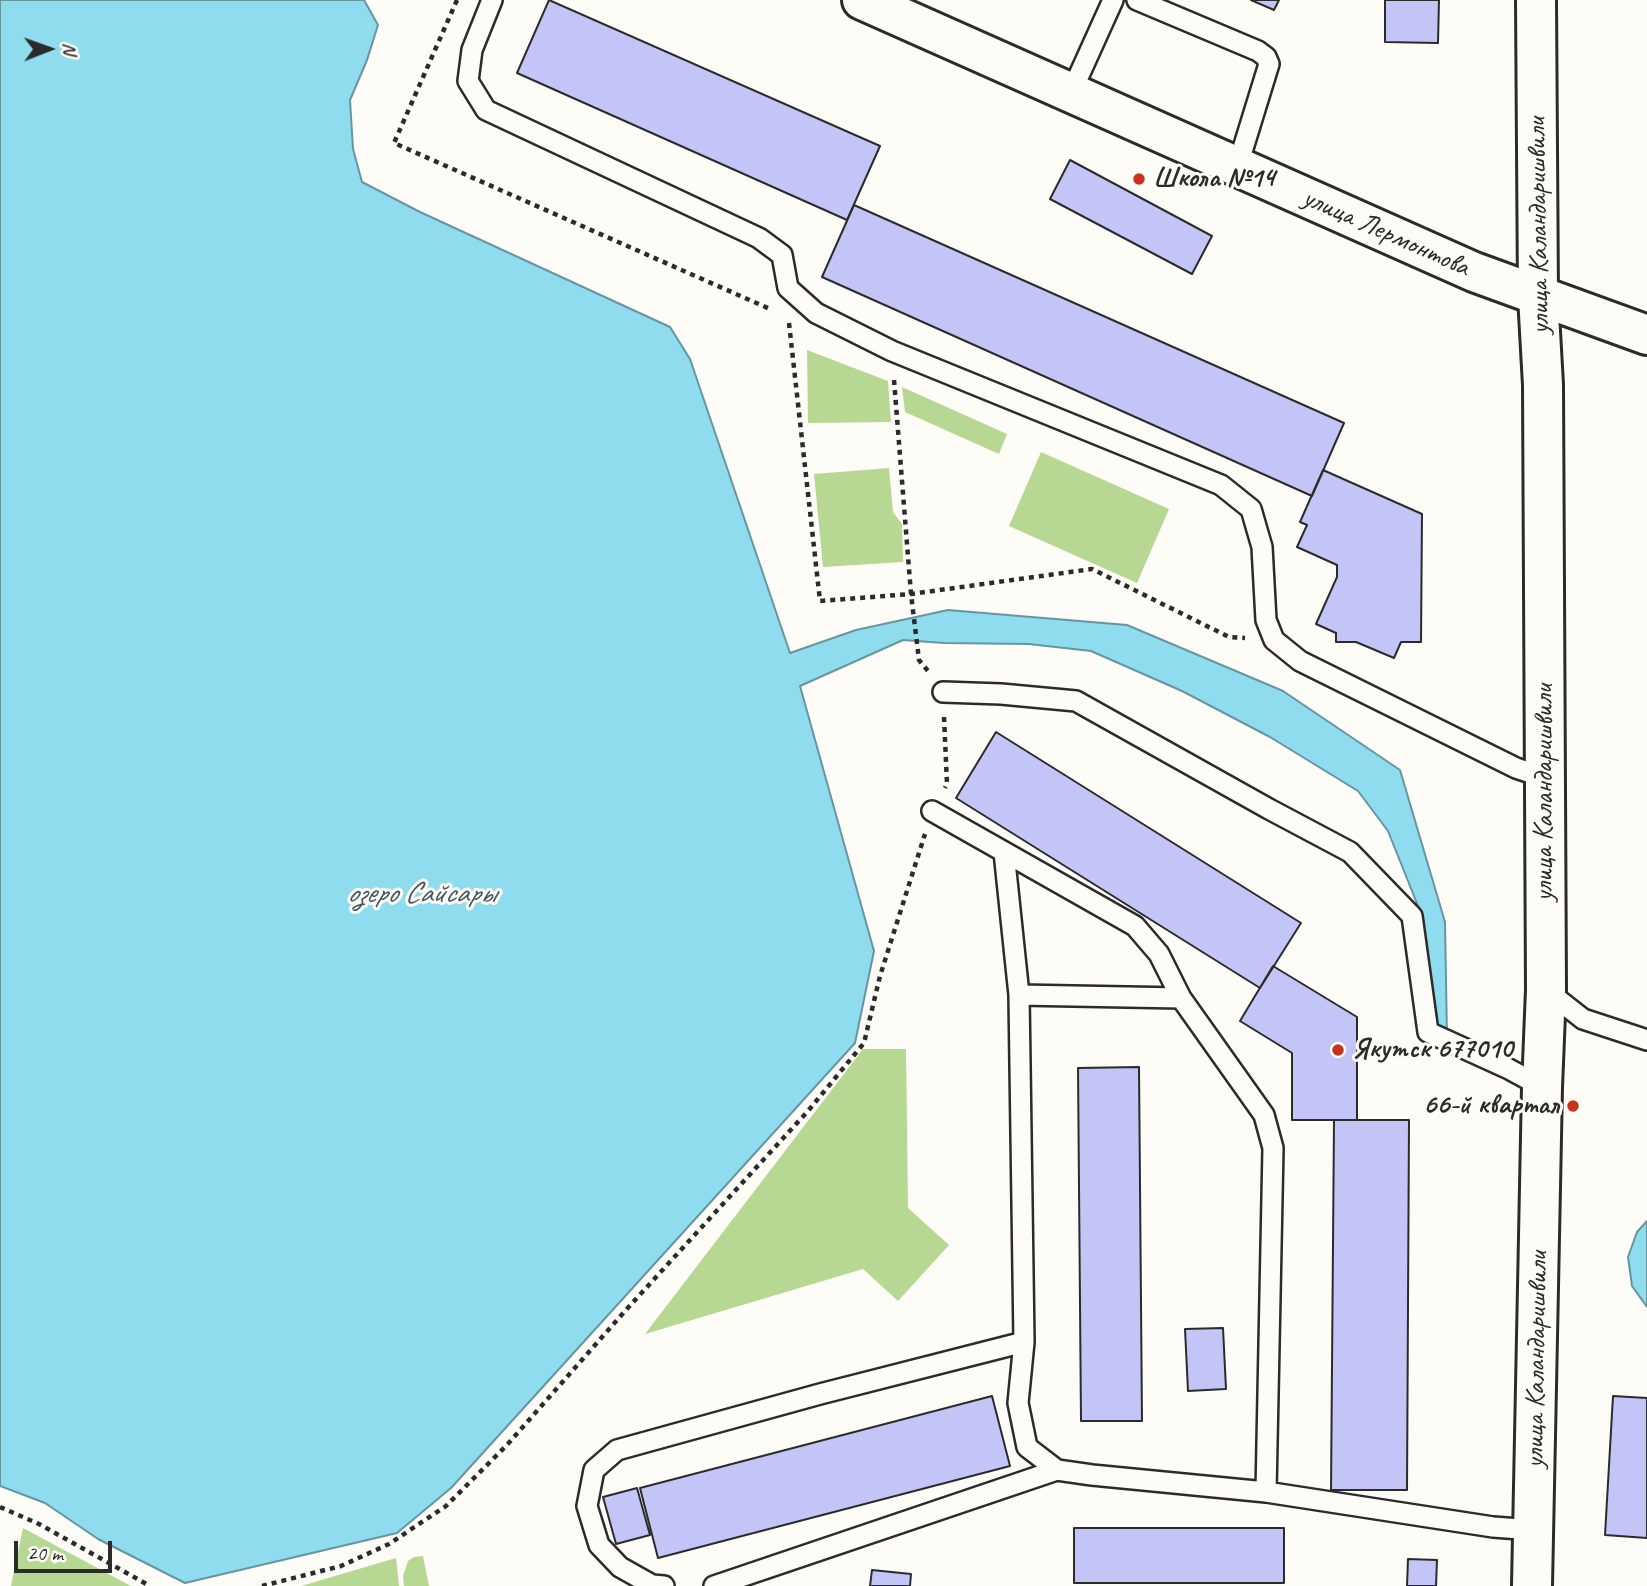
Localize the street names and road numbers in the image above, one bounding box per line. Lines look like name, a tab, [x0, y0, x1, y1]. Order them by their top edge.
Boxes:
street label: улица Каландаришвили	[1520, 117, 1558, 335]
street label: улица Лермонтова	[1297, 181, 1475, 285]
street label: улица Каландаришвили	[1528, 685, 1562, 901]
street label: улица Каландаришвили	[1518, 1251, 1556, 1469]

